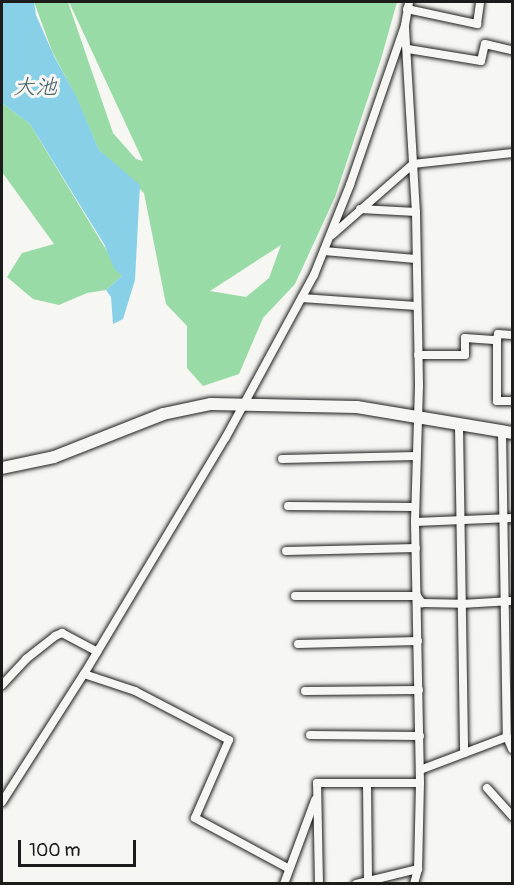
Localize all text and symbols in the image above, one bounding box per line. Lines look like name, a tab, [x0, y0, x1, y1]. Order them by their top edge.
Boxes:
water label: 大池	[13, 75, 57, 101]
scale bar	[21, 828, 140, 866]
text: 100 m	[29, 839, 81, 862]

